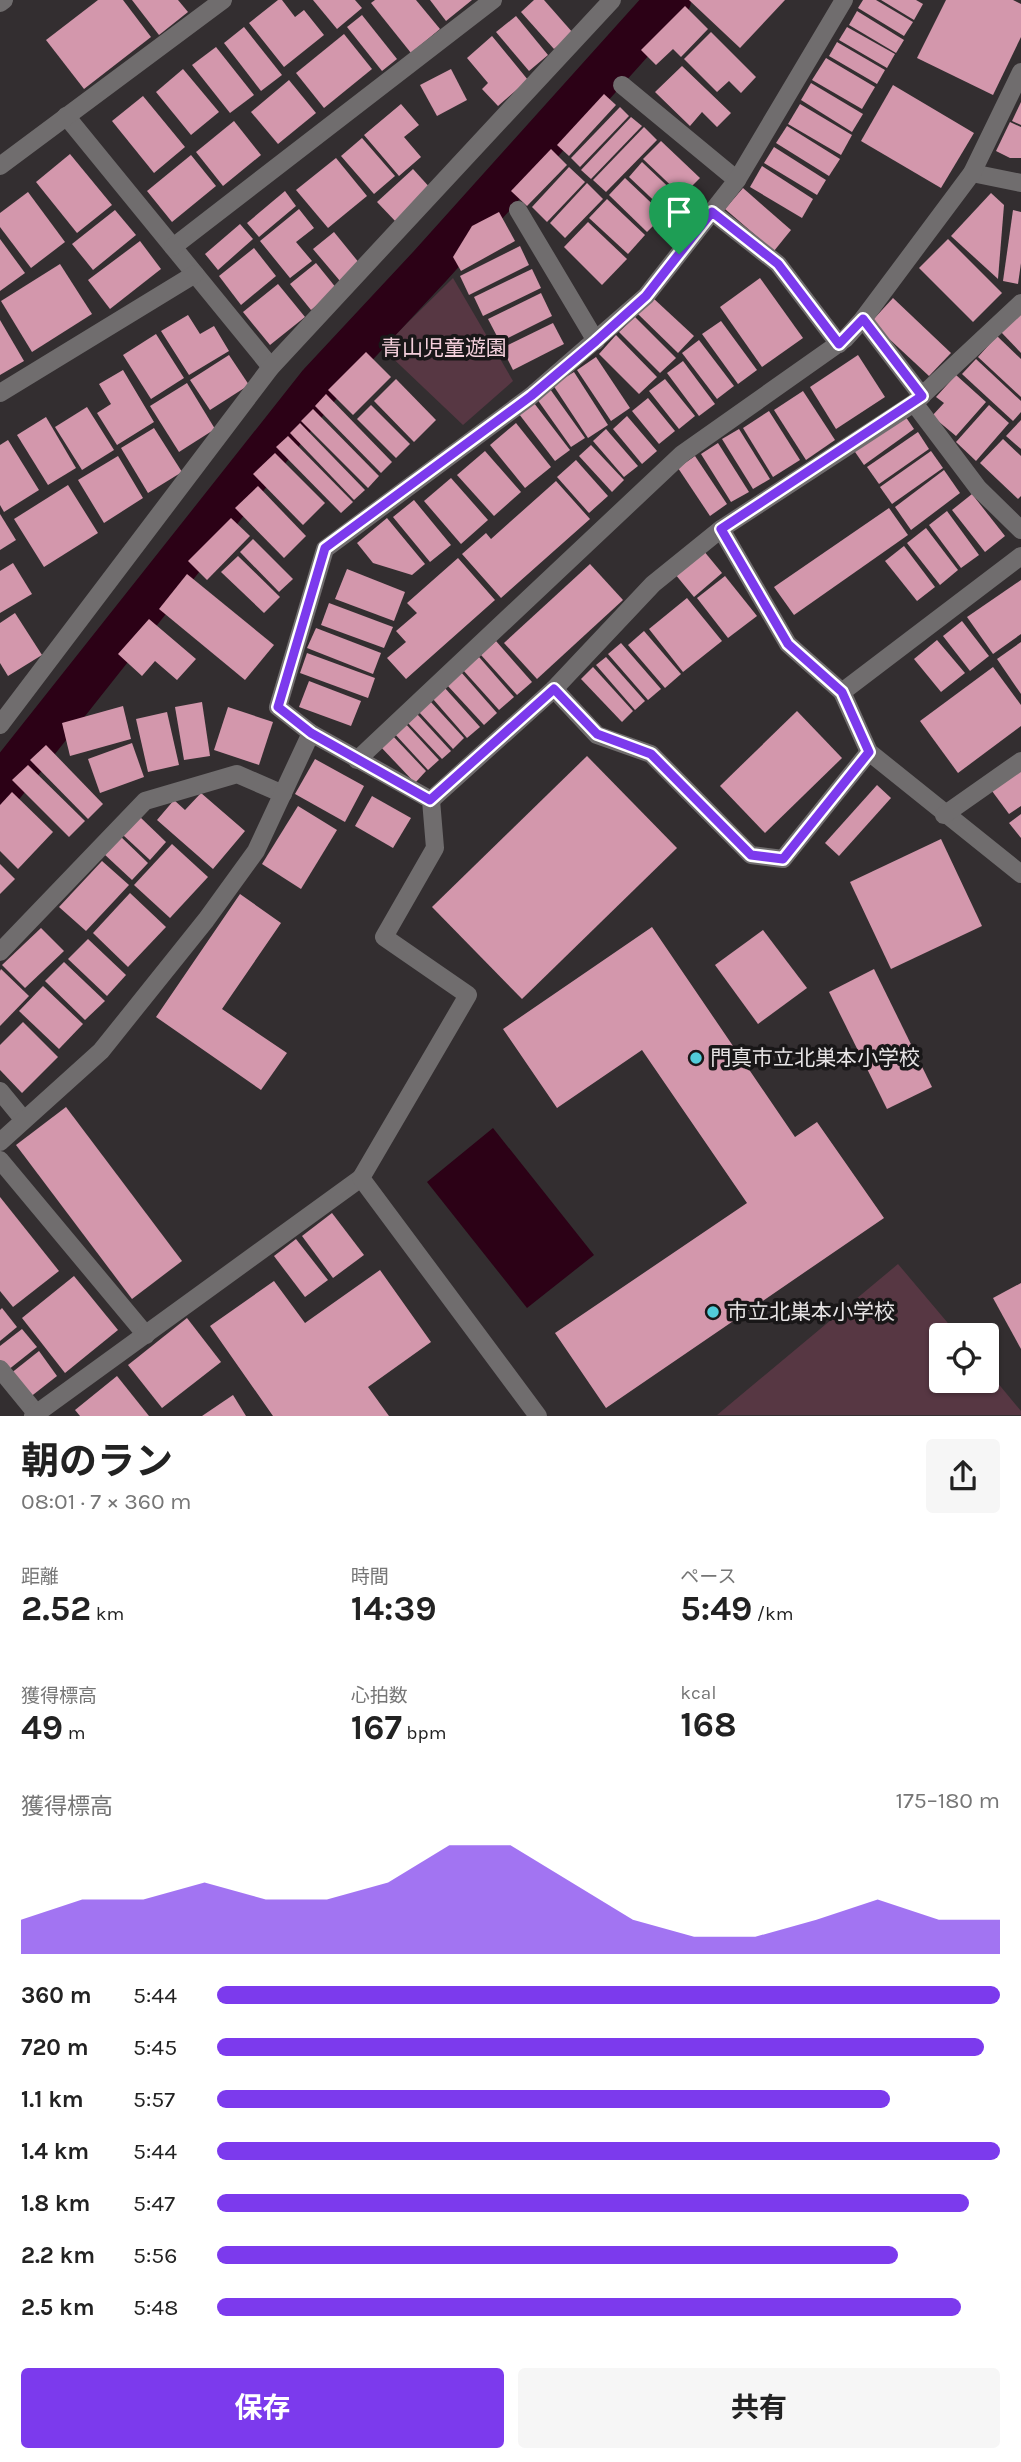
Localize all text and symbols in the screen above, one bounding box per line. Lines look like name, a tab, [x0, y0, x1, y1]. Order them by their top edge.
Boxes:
pin	[649, 182, 709, 254]
icon: arrive	[660, 193, 698, 231]
park label: 青山児童遊園	[381, 336, 507, 360]
place label: 門真市立北巣本小学校	[710, 1046, 920, 1070]
marker: 門真市立北巣本小学校	[688, 1050, 704, 1066]
place label: 市立北巣本小学校	[727, 1300, 895, 1324]
marker: 市立北巣本小学校	[705, 1304, 721, 1320]
map controls	[929, 1323, 999, 1393]
button: locate	[929, 1323, 999, 1393]
text: 朝のラン	[21, 1439, 173, 1484]
button: share	[926, 1439, 1000, 1513]
text: 08:01 · 7 × 360 m	[21, 1488, 192, 1515]
text: 距離	[21, 1566, 59, 1588]
text: 時間	[351, 1566, 389, 1588]
text: ペース	[680, 1566, 736, 1588]
text: 2.52	[21, 1588, 91, 1629]
text: 14:39	[351, 1588, 437, 1629]
text: 5:49	[680, 1588, 752, 1629]
text: km	[91, 1603, 124, 1625]
text: /km	[752, 1603, 794, 1625]
text: kcal	[680, 1682, 717, 1704]
text: 獲得標高	[21, 1685, 97, 1707]
text: 心拍数	[351, 1685, 408, 1707]
text: 168	[680, 1704, 737, 1745]
text: 49	[21, 1707, 63, 1748]
text: 167	[351, 1707, 402, 1748]
text: m	[63, 1722, 85, 1744]
text: bpm	[402, 1722, 446, 1744]
text: 175–180 m	[895, 1787, 1000, 1814]
text: 獲得標高	[21, 1793, 113, 1820]
text: 360 m	[21, 1982, 91, 2009]
text: 5:44	[133, 1982, 177, 2009]
text: 720 m	[21, 2034, 89, 2061]
text: 5:45	[133, 2034, 177, 2061]
text: 1.1 km	[21, 2086, 84, 2113]
text: 5:57	[133, 2086, 175, 2113]
text: 1.4 km	[21, 2138, 89, 2165]
text: 5:44	[133, 2138, 177, 2165]
text: 1.8 km	[21, 2190, 90, 2217]
text: 5:47	[133, 2190, 175, 2217]
text: 2.2 km	[21, 2242, 95, 2269]
text: 5:56	[133, 2242, 177, 2269]
text: 2.5 km	[21, 2294, 95, 2321]
text: 5:48	[133, 2294, 178, 2321]
button: 保存	[21, 2368, 504, 2448]
button: 共有	[518, 2368, 1000, 2448]

